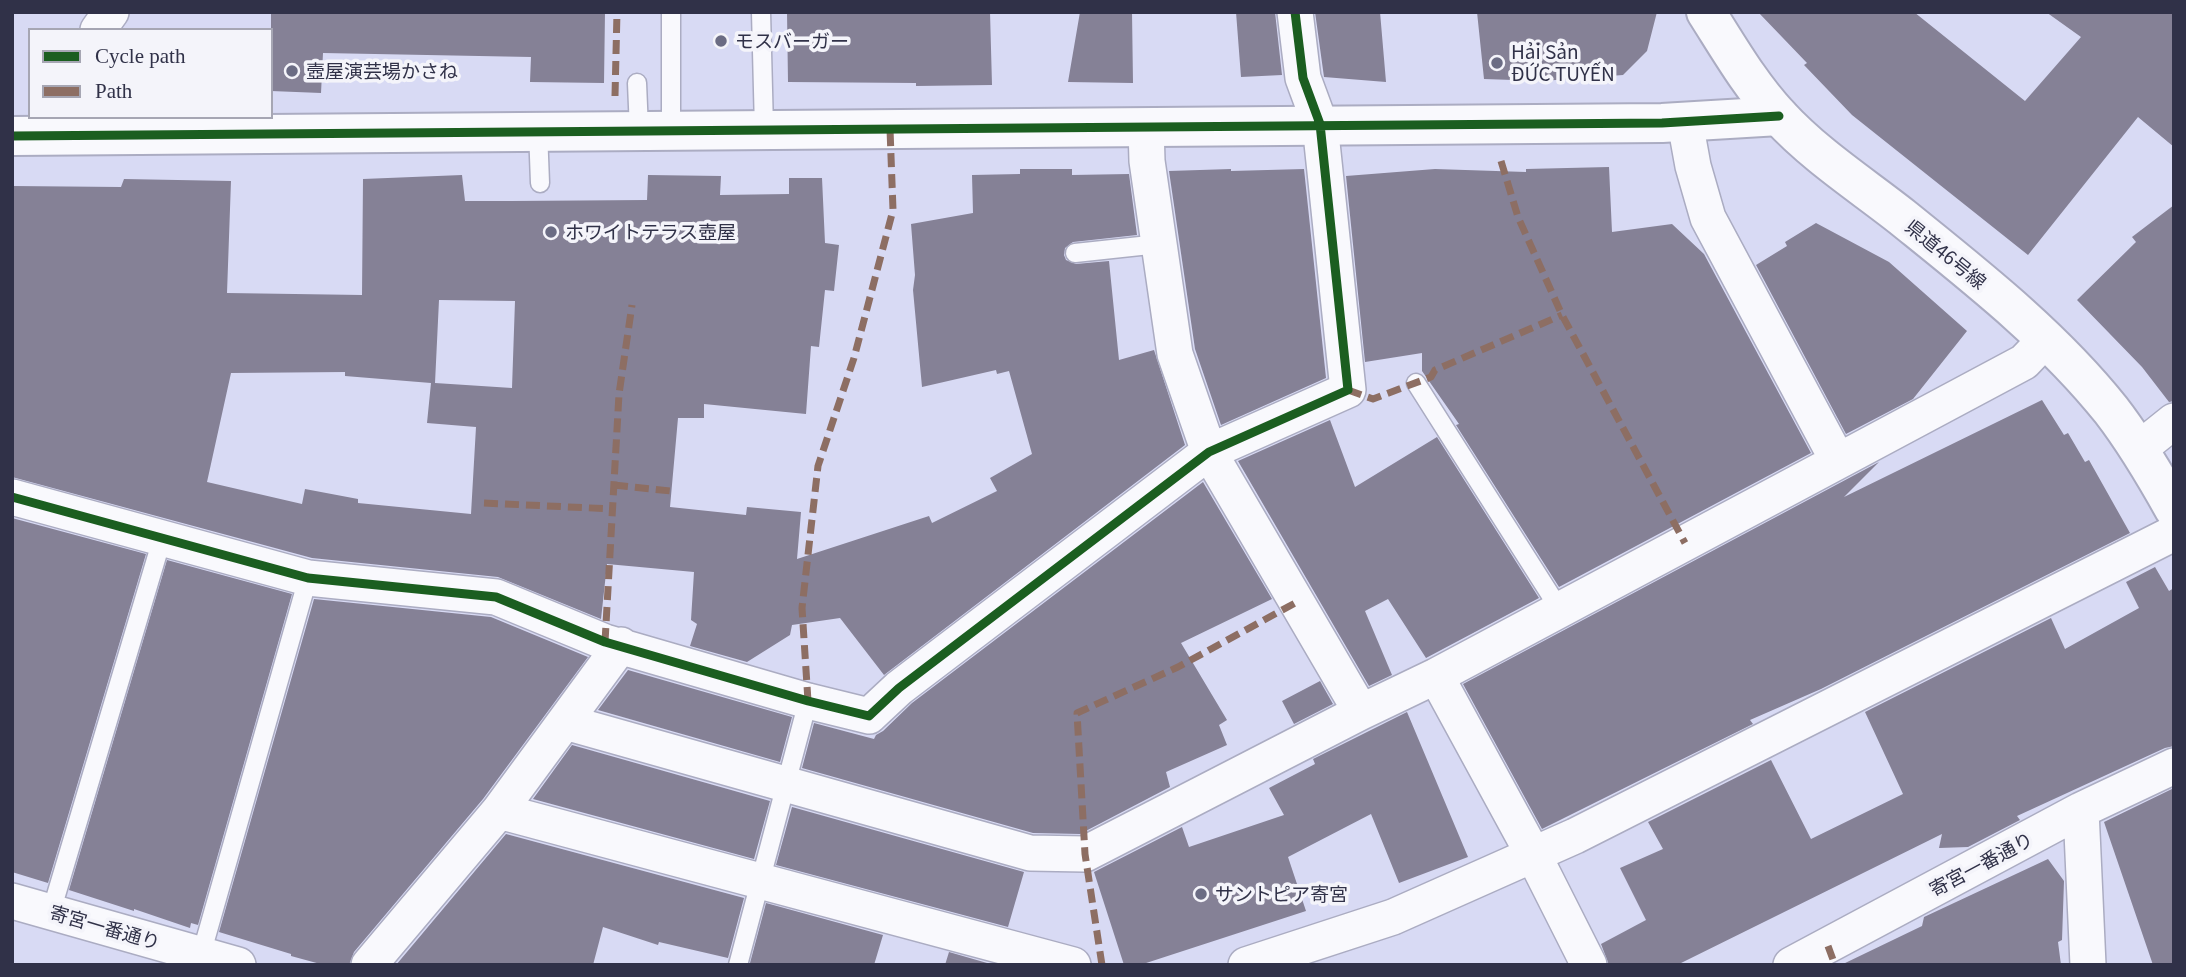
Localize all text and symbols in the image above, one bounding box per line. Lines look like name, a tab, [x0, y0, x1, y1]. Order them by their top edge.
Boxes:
legend	[28, 28, 273, 119]
place label: モスバーガー	[735, 30, 849, 52]
marker: モスバーガー	[713, 33, 729, 49]
place label: Hải Sản ĐỨC TUYẾN	[1511, 41, 1615, 85]
text: Cycle path	[95, 44, 185, 68]
marker: Hải Sản ĐỨC TUYẾN	[1489, 55, 1505, 71]
place label: 壼屋演芸場かさね	[306, 60, 458, 82]
marker: 壼屋演芸場かさね	[284, 63, 300, 79]
text: Path	[95, 79, 132, 103]
street label: 県道46号線	[1901, 215, 1991, 293]
place label: ホワイトテラス壺屋	[565, 221, 736, 243]
marker: ホワイトテラス壺屋	[543, 224, 559, 240]
street label: 寄宮一番通り	[1925, 827, 2037, 901]
place label: サントピア寄宮	[1215, 883, 1348, 905]
marker: サントピア寄宮	[1193, 886, 1209, 902]
street label: 寄宮一番通り	[47, 900, 163, 954]

